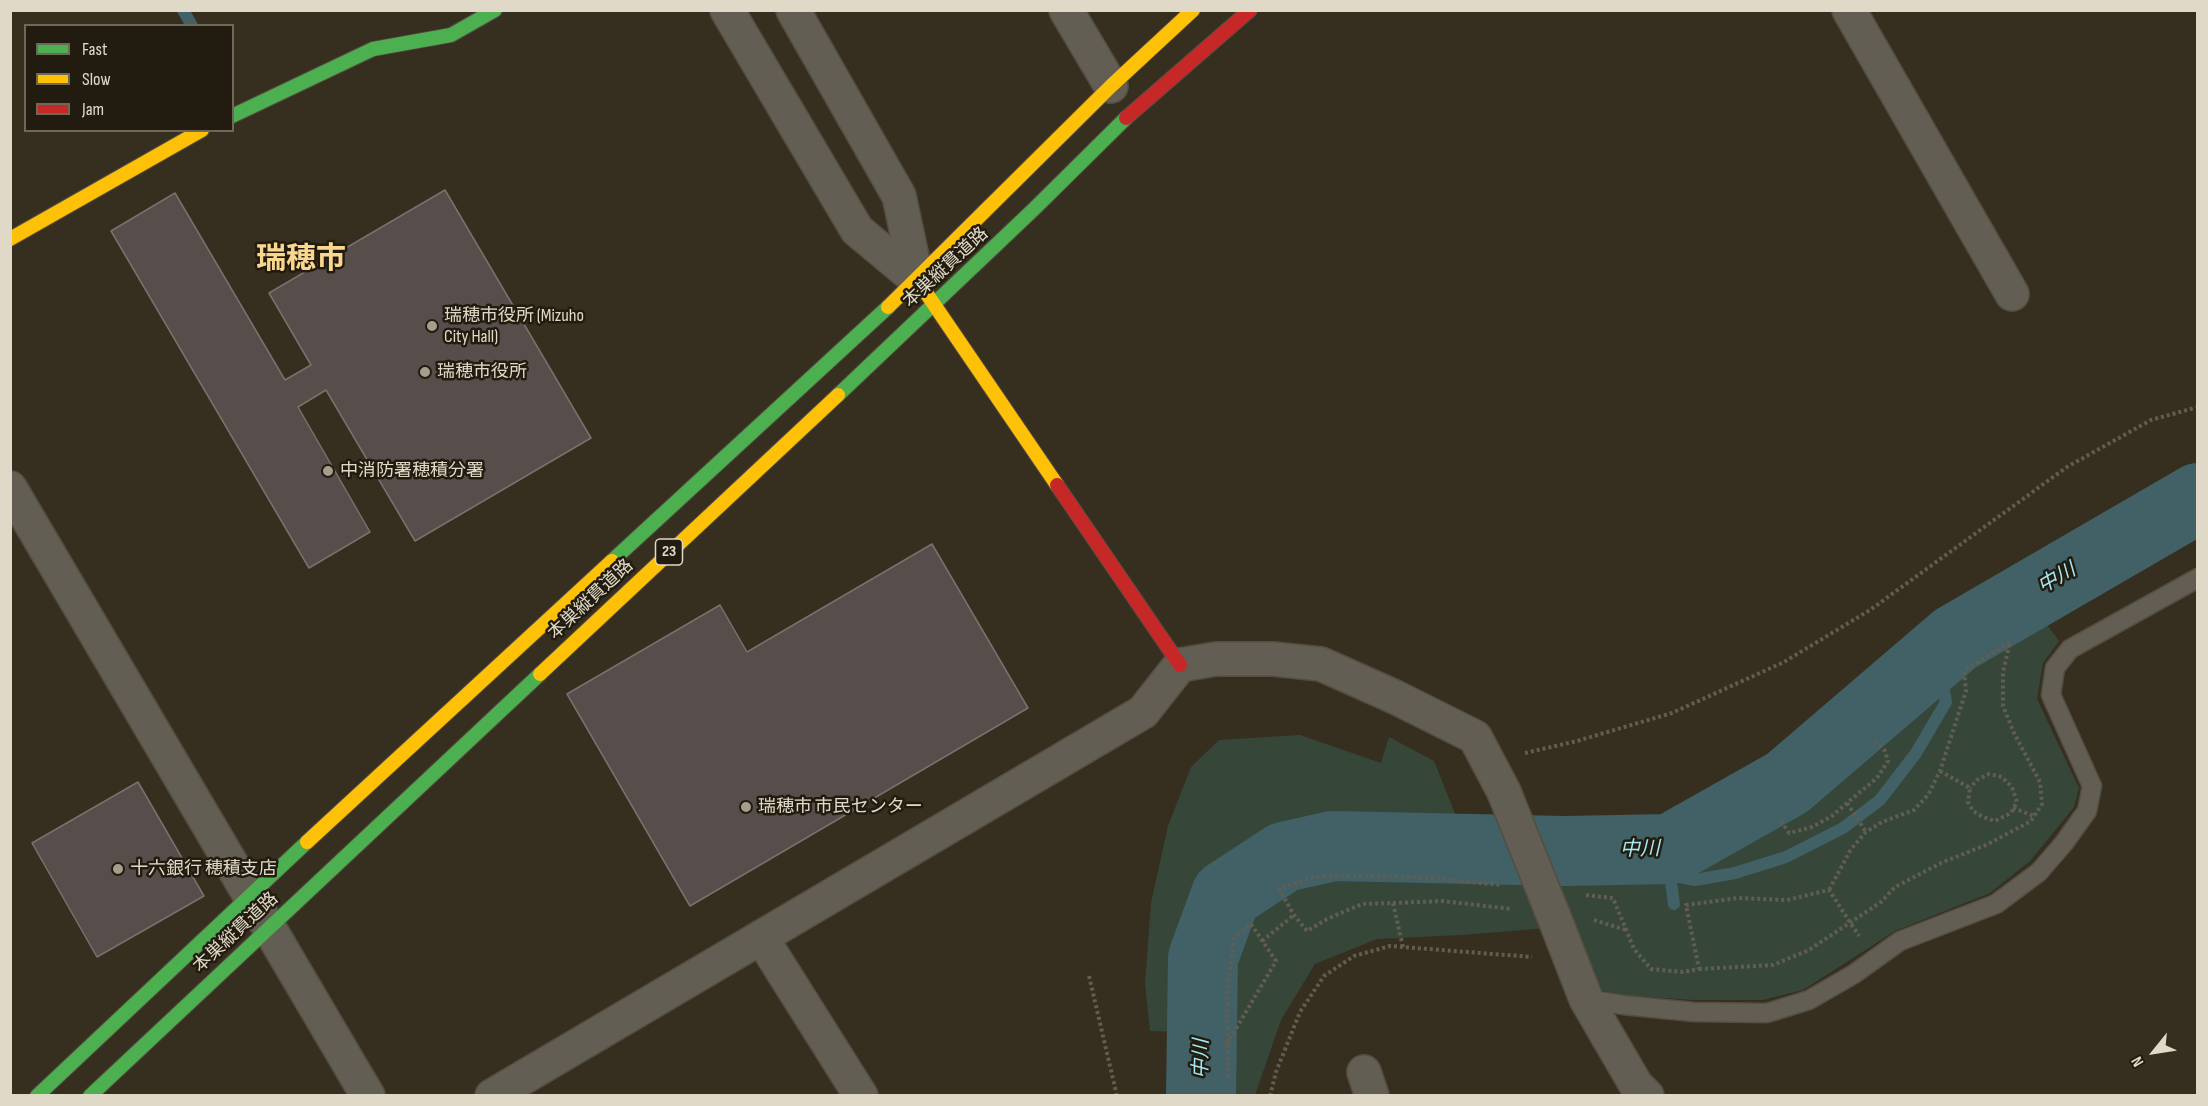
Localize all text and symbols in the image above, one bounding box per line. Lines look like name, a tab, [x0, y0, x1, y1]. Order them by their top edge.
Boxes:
legend	[24, 24, 234, 132]
text: Fast	[82, 39, 107, 60]
text: Slow	[82, 69, 111, 90]
text: Jam	[82, 99, 104, 120]
street label: 本巣縦貫道路	[899, 223, 993, 313]
district label: 瑞穂市	[256, 242, 346, 278]
place label: 瑞穂市役所 (Mizuho City Hall)	[444, 305, 584, 348]
marker: 瑞穂市役所 (Mizuho City Hall)	[425, 319, 439, 333]
place label: 瑞穂市役所	[437, 361, 527, 383]
marker: 瑞穂市役所	[418, 365, 432, 379]
place label: 中消防署穂積分署	[340, 460, 484, 482]
marker: 中消防署穂積分署	[321, 464, 335, 478]
road number: 23	[656, 539, 682, 565]
street label: 本巣縦貫道路	[544, 555, 638, 645]
water label: 中川	[2034, 559, 2080, 599]
place label: 瑞穂市 市民センター	[758, 796, 923, 818]
marker: 瑞穂市 市民センター	[739, 800, 753, 814]
water label: 中川	[1620, 838, 1660, 862]
place label: 十六銀行 穂積支店	[130, 858, 277, 880]
marker: 十六銀行 穂積支店	[111, 862, 125, 876]
street label: 本巣縦貫道路	[189, 888, 283, 978]
north arrow	[2124, 1022, 2184, 1082]
water label: 中川	[1190, 1039, 1214, 1079]
text: N	[2128, 1053, 2148, 1070]

